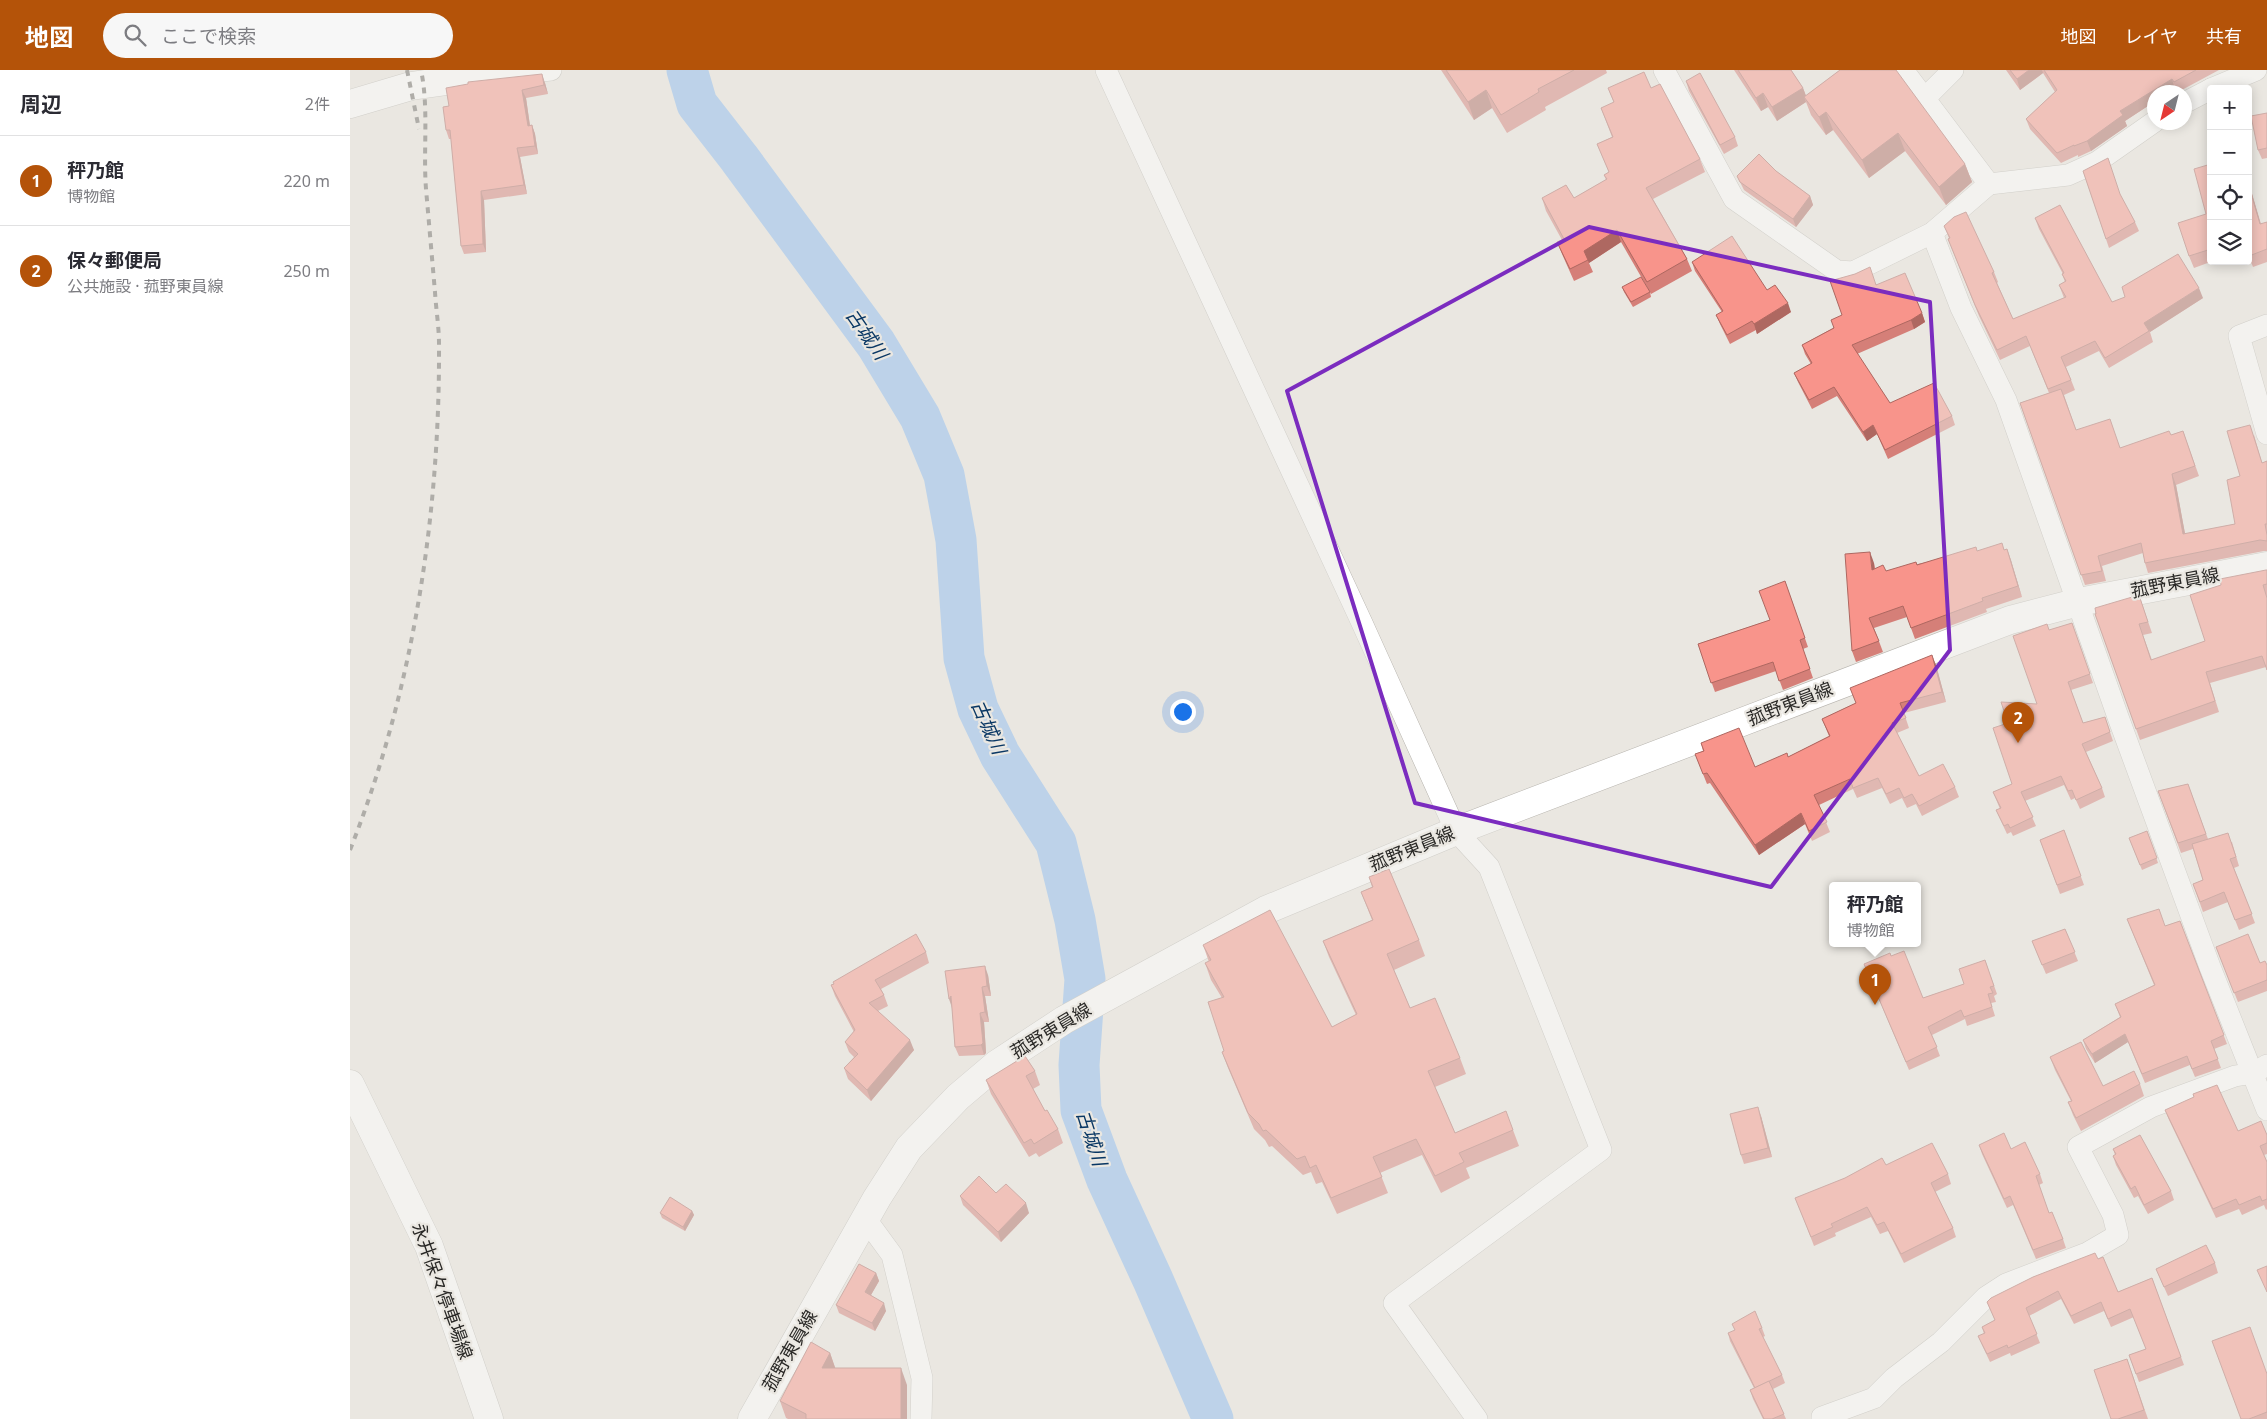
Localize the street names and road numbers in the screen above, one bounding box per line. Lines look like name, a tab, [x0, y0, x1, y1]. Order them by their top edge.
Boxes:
street label: 菰野東員線	[2128, 562, 2221, 602]
street label: 菰野東員線	[1743, 676, 1836, 730]
street label: 菰野東員線	[1365, 820, 1458, 876]
street label: 菰野東員線	[1006, 997, 1095, 1064]
street label: 永井保々停車場線	[407, 1219, 479, 1362]
street label: 菰野東員線	[756, 1306, 822, 1395]

